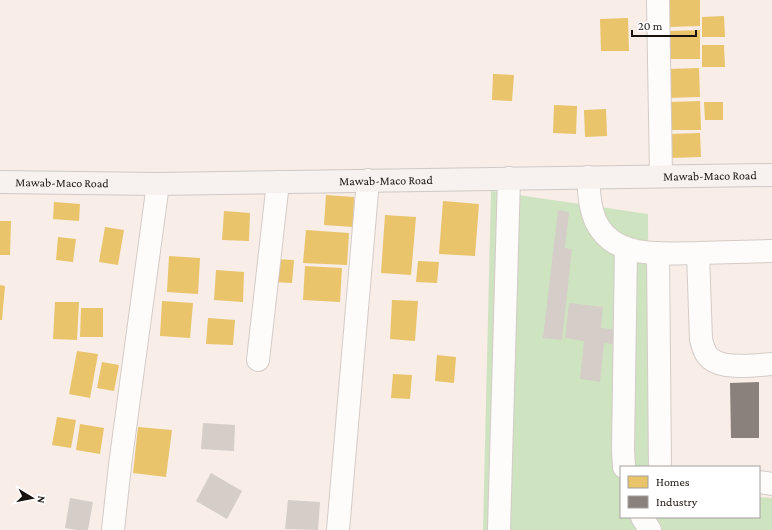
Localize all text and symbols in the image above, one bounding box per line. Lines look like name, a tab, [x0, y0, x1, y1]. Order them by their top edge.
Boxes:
scale bar	[632, 12, 696, 38]
text: 20 m	[638, 19, 663, 33]
street label: Mawab-Maco Road	[663, 168, 757, 184]
street label: Mawab-Maco Road	[339, 173, 433, 188]
street label: Mawab-Maco Road	[15, 175, 110, 190]
legend	[620, 466, 760, 518]
text: Homes	[656, 475, 690, 489]
north arrow	[12, 478, 52, 518]
text: N	[35, 495, 48, 505]
text: Industry	[656, 495, 698, 509]

